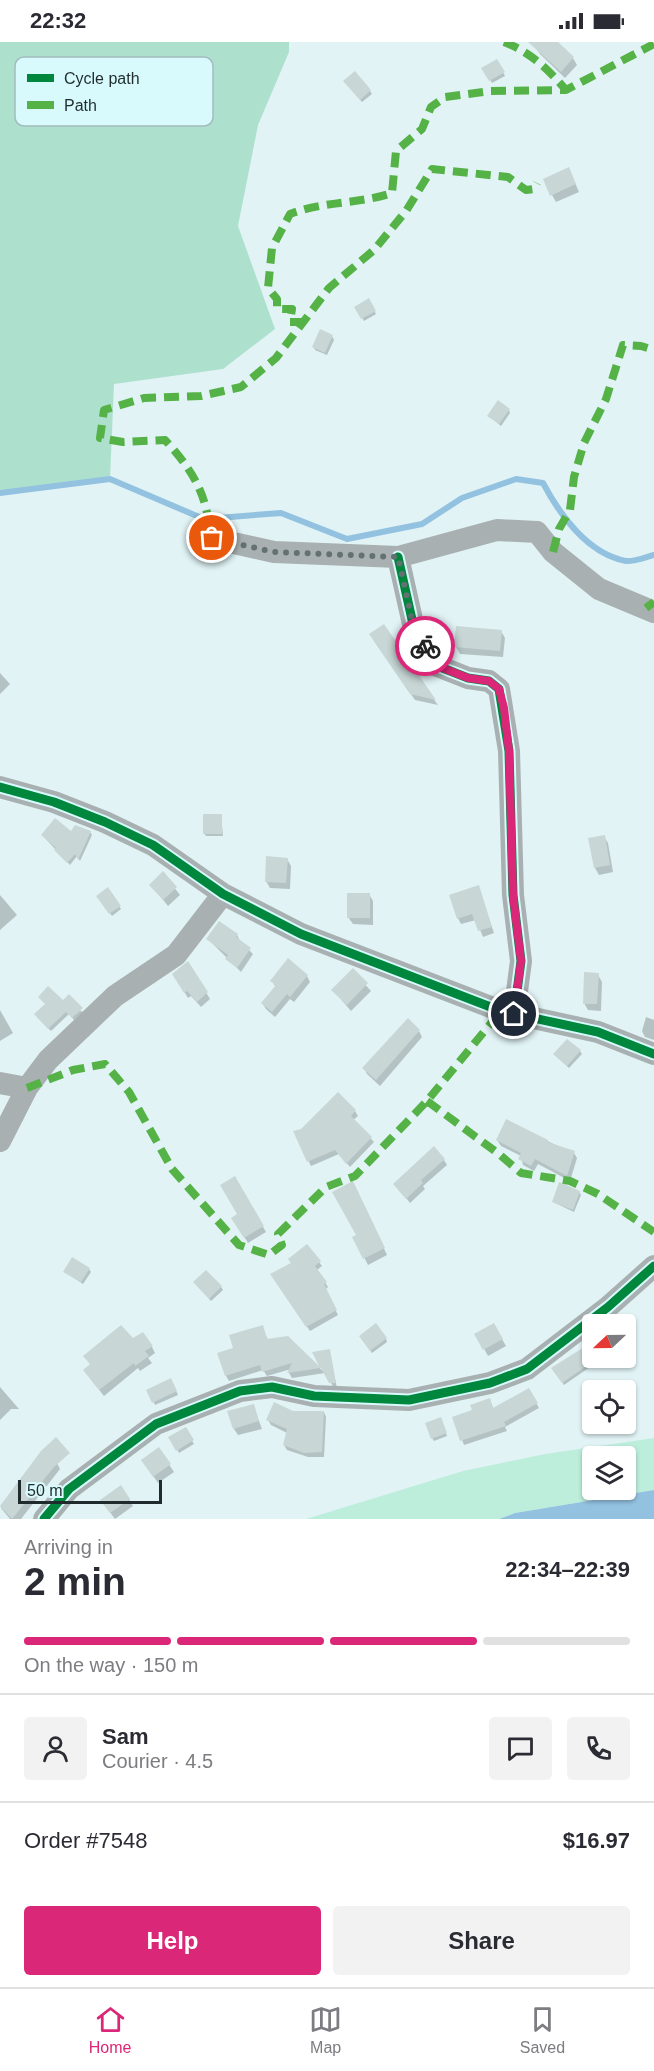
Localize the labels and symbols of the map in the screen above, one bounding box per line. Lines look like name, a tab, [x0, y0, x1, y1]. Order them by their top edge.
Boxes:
legend	[15, 57, 213, 126]
text: Cycle path	[64, 70, 140, 87]
text: Path	[64, 97, 97, 114]
pin	[186, 512, 237, 563]
courier	[395, 616, 455, 676]
pin	[488, 988, 539, 1039]
north arrow	[582, 1314, 636, 1368]
scale bar	[18, 1477, 162, 1504]

